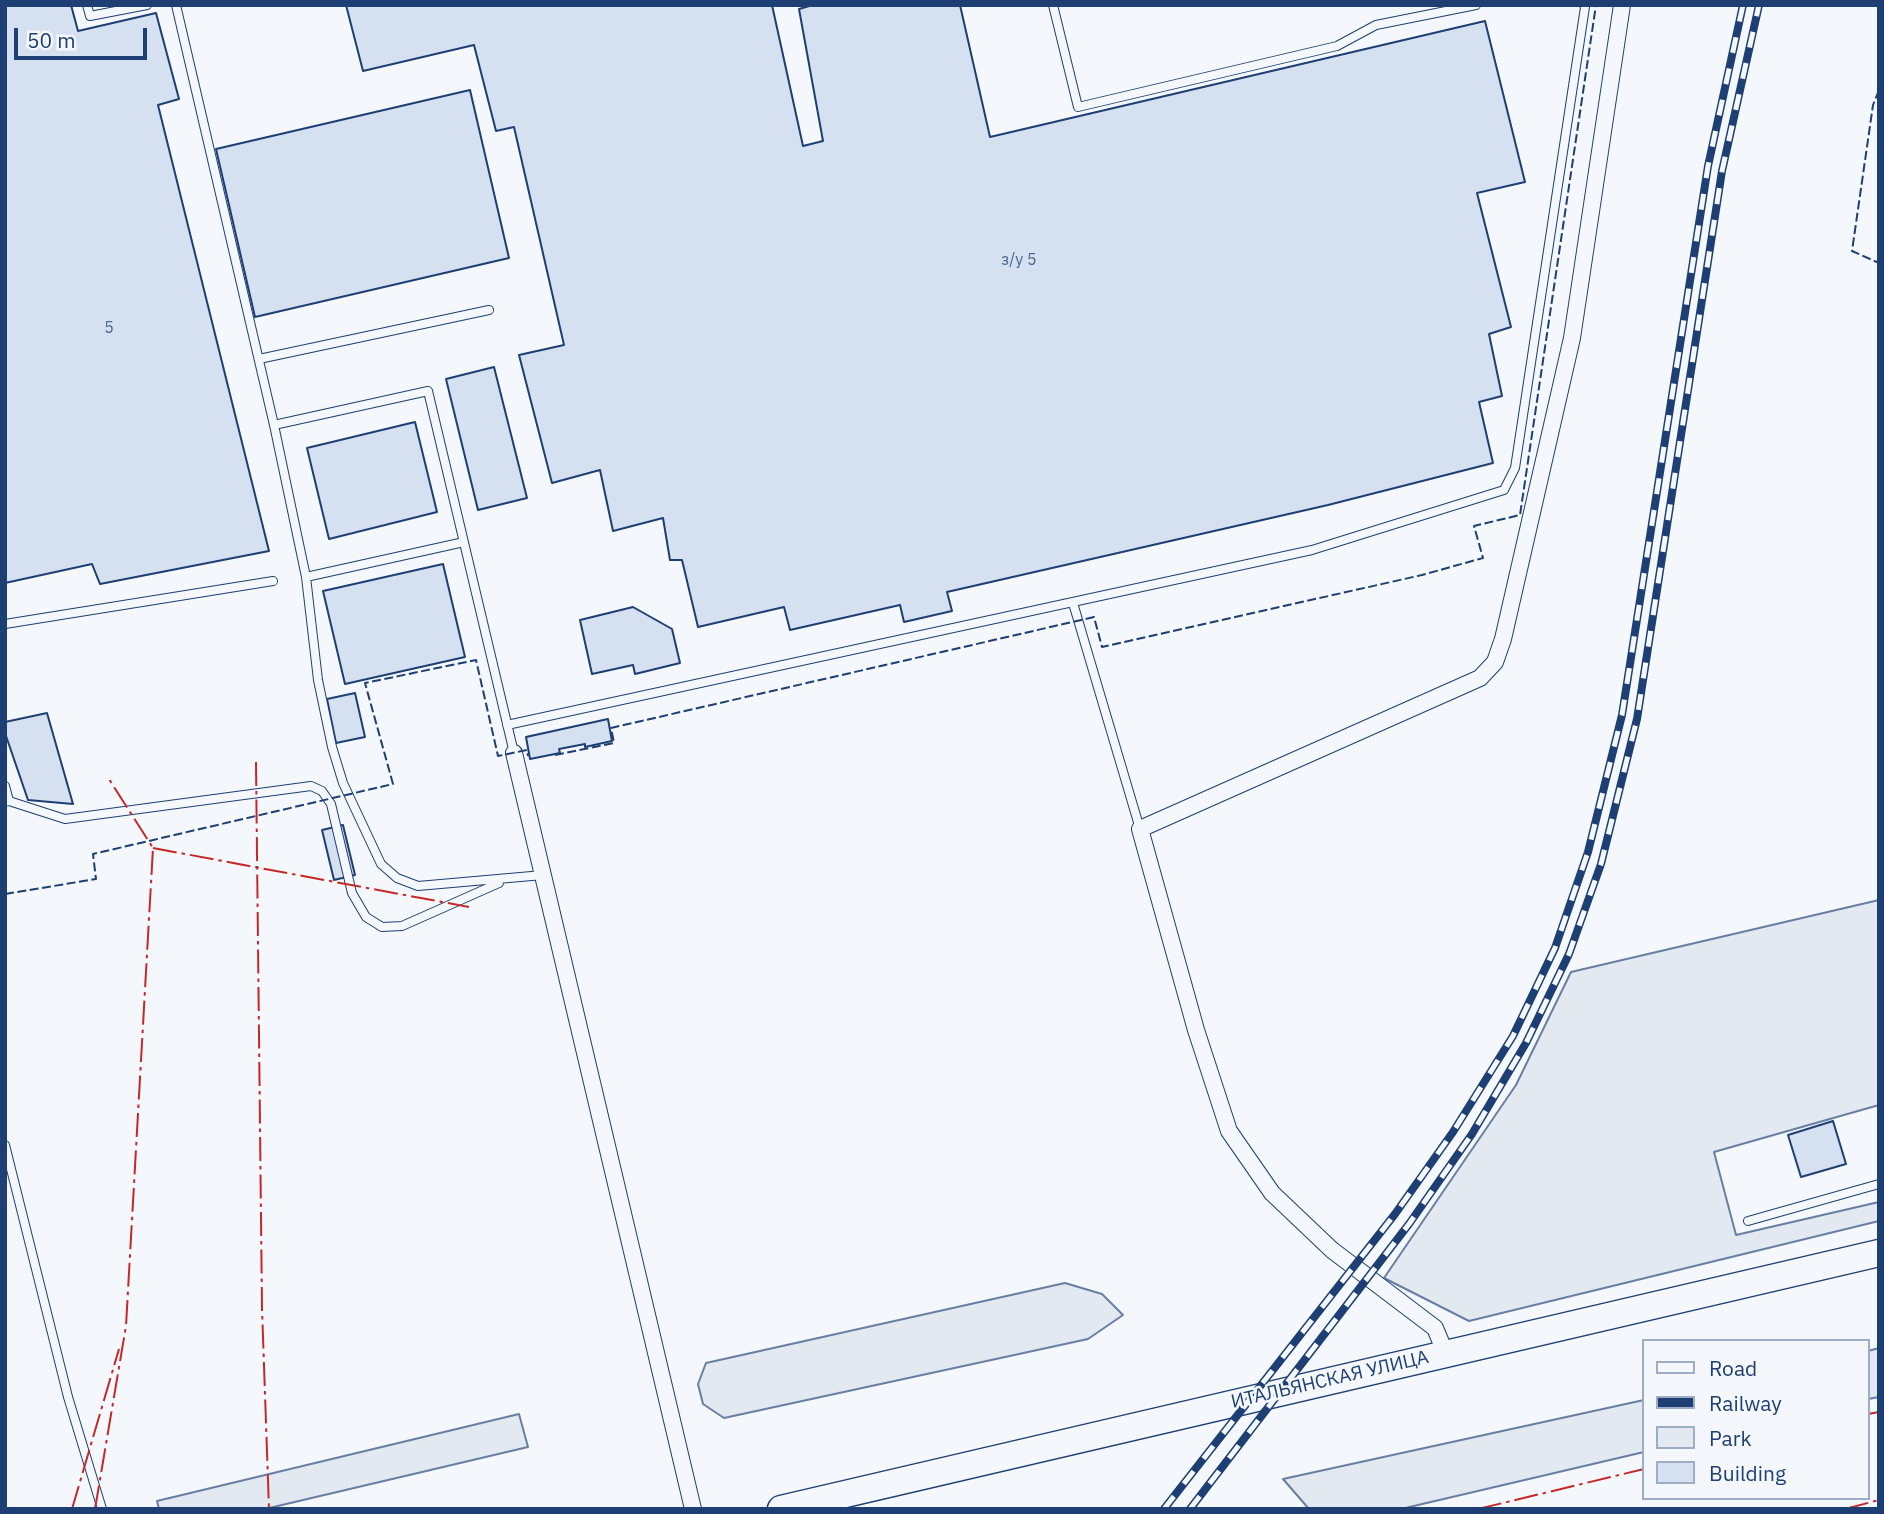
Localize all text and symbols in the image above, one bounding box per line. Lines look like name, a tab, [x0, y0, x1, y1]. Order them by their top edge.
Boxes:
scale bar	[18, 14, 150, 58]
text: 50 m	[27, 26, 76, 54]
house number: з/у 5	[1001, 250, 1037, 270]
house number: 5	[104, 318, 114, 338]
legend	[1643, 1339, 1870, 1500]
street label: ИТАЛЬЯНСКАЯ УЛИЦА	[1229, 1346, 1431, 1414]
text: Road	[1709, 1354, 1757, 1382]
text: Railway	[1709, 1389, 1782, 1417]
text: Park	[1709, 1424, 1752, 1452]
text: Building	[1709, 1459, 1786, 1487]

